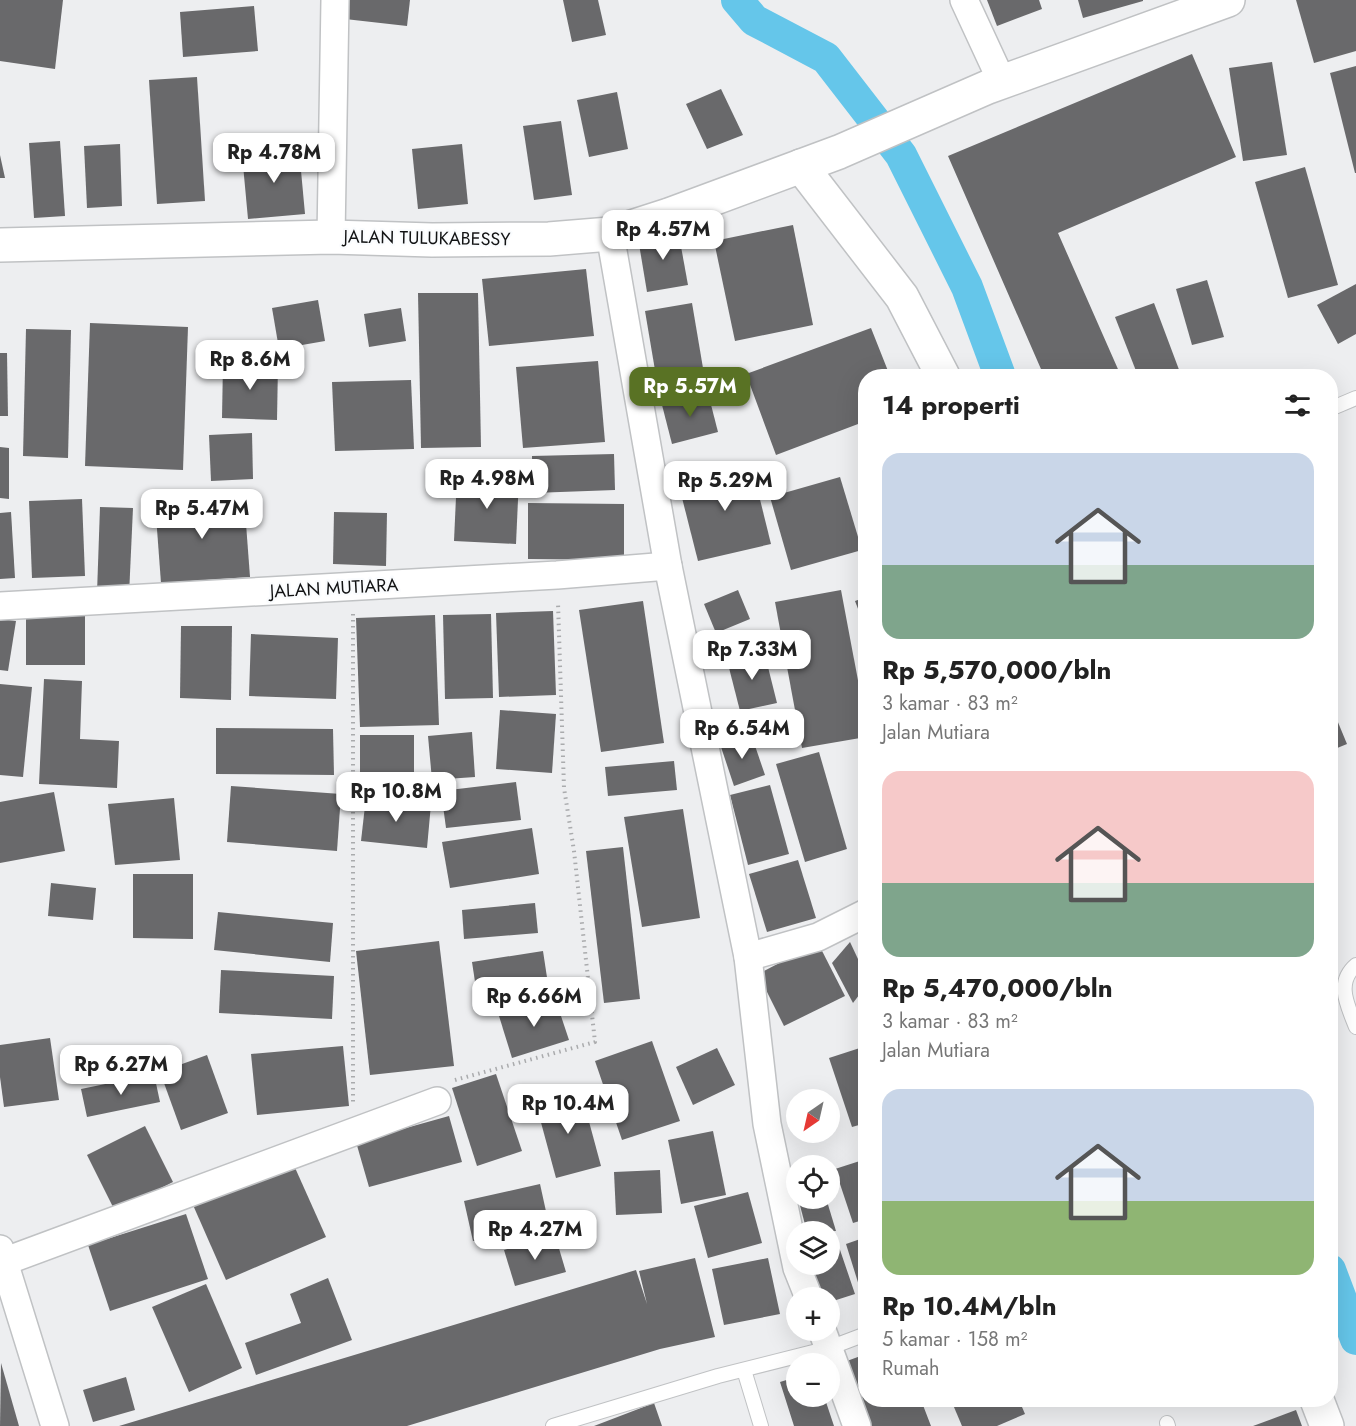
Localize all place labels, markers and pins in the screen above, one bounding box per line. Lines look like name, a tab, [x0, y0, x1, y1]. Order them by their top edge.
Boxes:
pin: Rp 4.78M	[212, 133, 336, 184]
pin: Rp 4.57M	[601, 210, 725, 261]
pin: Rp 8.6M	[195, 340, 305, 391]
pin: Rp 5.57M	[628, 367, 752, 418]
pin: Rp 4.98M	[425, 459, 549, 510]
pin: Rp 5.29M	[663, 461, 787, 512]
pin: Rp 5.47M	[140, 489, 264, 540]
pin: Rp 7.33M	[690, 630, 814, 681]
pin: Rp 6.54M	[680, 709, 804, 760]
pin: Rp 10.8M	[334, 772, 458, 823]
pin: Rp 6.66M	[472, 977, 596, 1028]
pin: Rp 6.27M	[59, 1045, 183, 1096]
pin: Rp 10.4M	[506, 1084, 630, 1135]
pin: Rp 4.27M	[473, 1210, 597, 1261]

